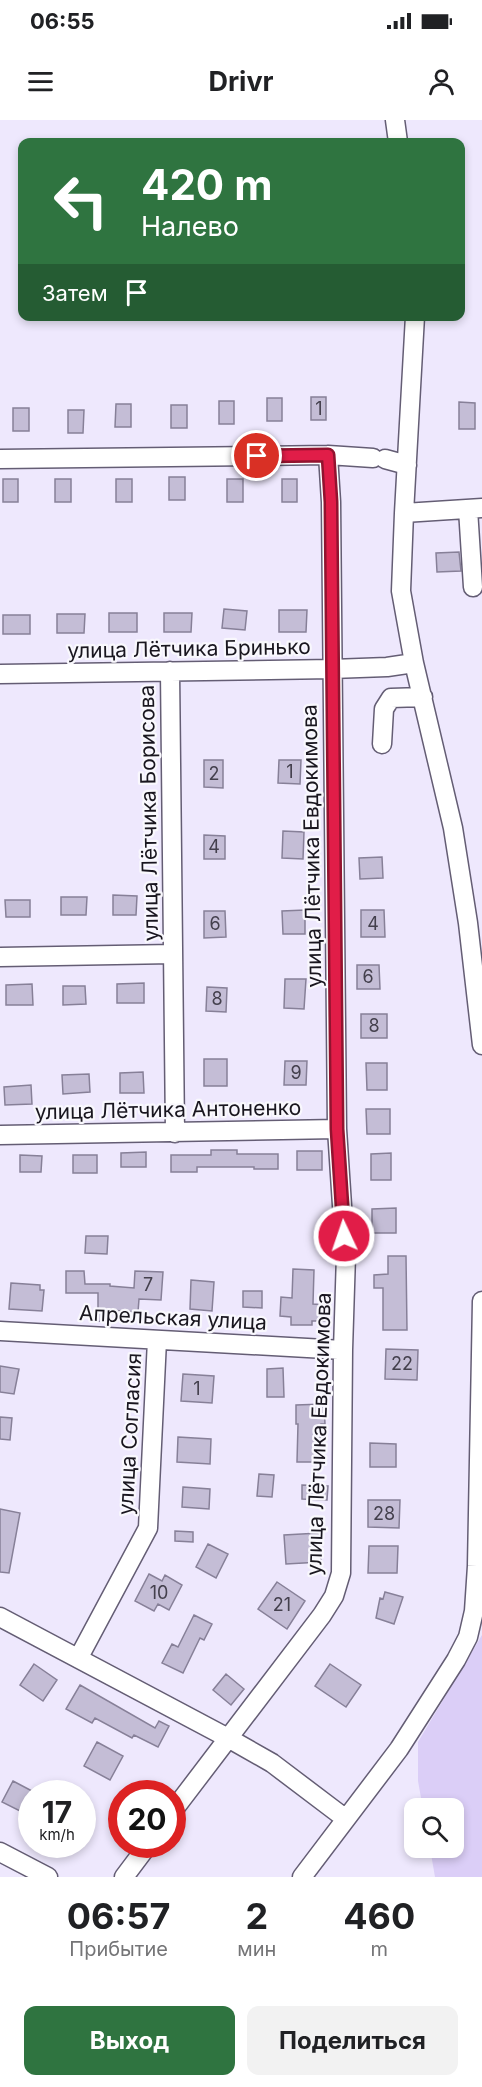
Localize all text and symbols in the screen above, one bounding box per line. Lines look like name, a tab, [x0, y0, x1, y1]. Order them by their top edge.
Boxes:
text: 06:55	[30, 8, 95, 34]
icon: menu	[24, 65, 57, 98]
text: Drivr	[208, 65, 274, 98]
icon: person	[425, 65, 458, 98]
text: 420 m	[141, 159, 272, 210]
icon: left	[42, 162, 120, 240]
text: Налево	[141, 210, 239, 243]
icon: arrive	[120, 276, 153, 309]
text: Затем	[42, 280, 108, 306]
house number: 1	[315, 398, 323, 419]
pin	[231, 430, 282, 481]
icon: arrive	[240, 439, 273, 472]
street label: улица Лётчика Бринько	[67, 634, 311, 663]
street label: улица Лётчика Борисова	[134, 684, 163, 942]
street label: улица Лётчика Евдокимова	[297, 704, 326, 988]
house number: 1	[286, 761, 294, 782]
house number: 2	[209, 763, 219, 784]
house number: 4	[208, 836, 220, 857]
house number: 6	[209, 913, 221, 934]
house number: 4	[367, 913, 379, 934]
house number: 6	[362, 966, 374, 987]
house number: 8	[211, 988, 223, 1009]
house number: 8	[368, 1015, 380, 1036]
house number: 9	[290, 1062, 302, 1083]
street label: улица Лётчика Антоненко	[35, 1095, 301, 1124]
position arrow	[312, 1204, 376, 1268]
house number: 7	[143, 1274, 153, 1295]
street label: улица Лётчика Евдокимова	[301, 1292, 336, 1576]
street label: Апрельская улица	[78, 1300, 268, 1335]
street label: улица Согласия	[113, 1352, 146, 1516]
house number: 22	[391, 1353, 413, 1374]
house number: 1	[193, 1378, 201, 1399]
house number: 28	[373, 1503, 395, 1524]
house number: 10	[150, 1582, 168, 1603]
house number: 21	[273, 1594, 291, 1615]
speed limit sign: 20	[108, 1780, 186, 1858]
text: 17	[42, 1794, 72, 1830]
map controls	[404, 1798, 464, 1858]
button: search	[404, 1798, 464, 1858]
text: km/h	[39, 1825, 75, 1844]
text: 06:57	[67, 1894, 170, 1938]
text: 2	[245, 1894, 268, 1938]
text: 460	[343, 1894, 415, 1938]
text: Прибытие	[69, 1937, 168, 1961]
text: мин	[237, 1937, 276, 1961]
text: m	[370, 1937, 388, 1961]
button: Выход	[24, 2006, 235, 2075]
button: Поделиться	[247, 2006, 458, 2075]

